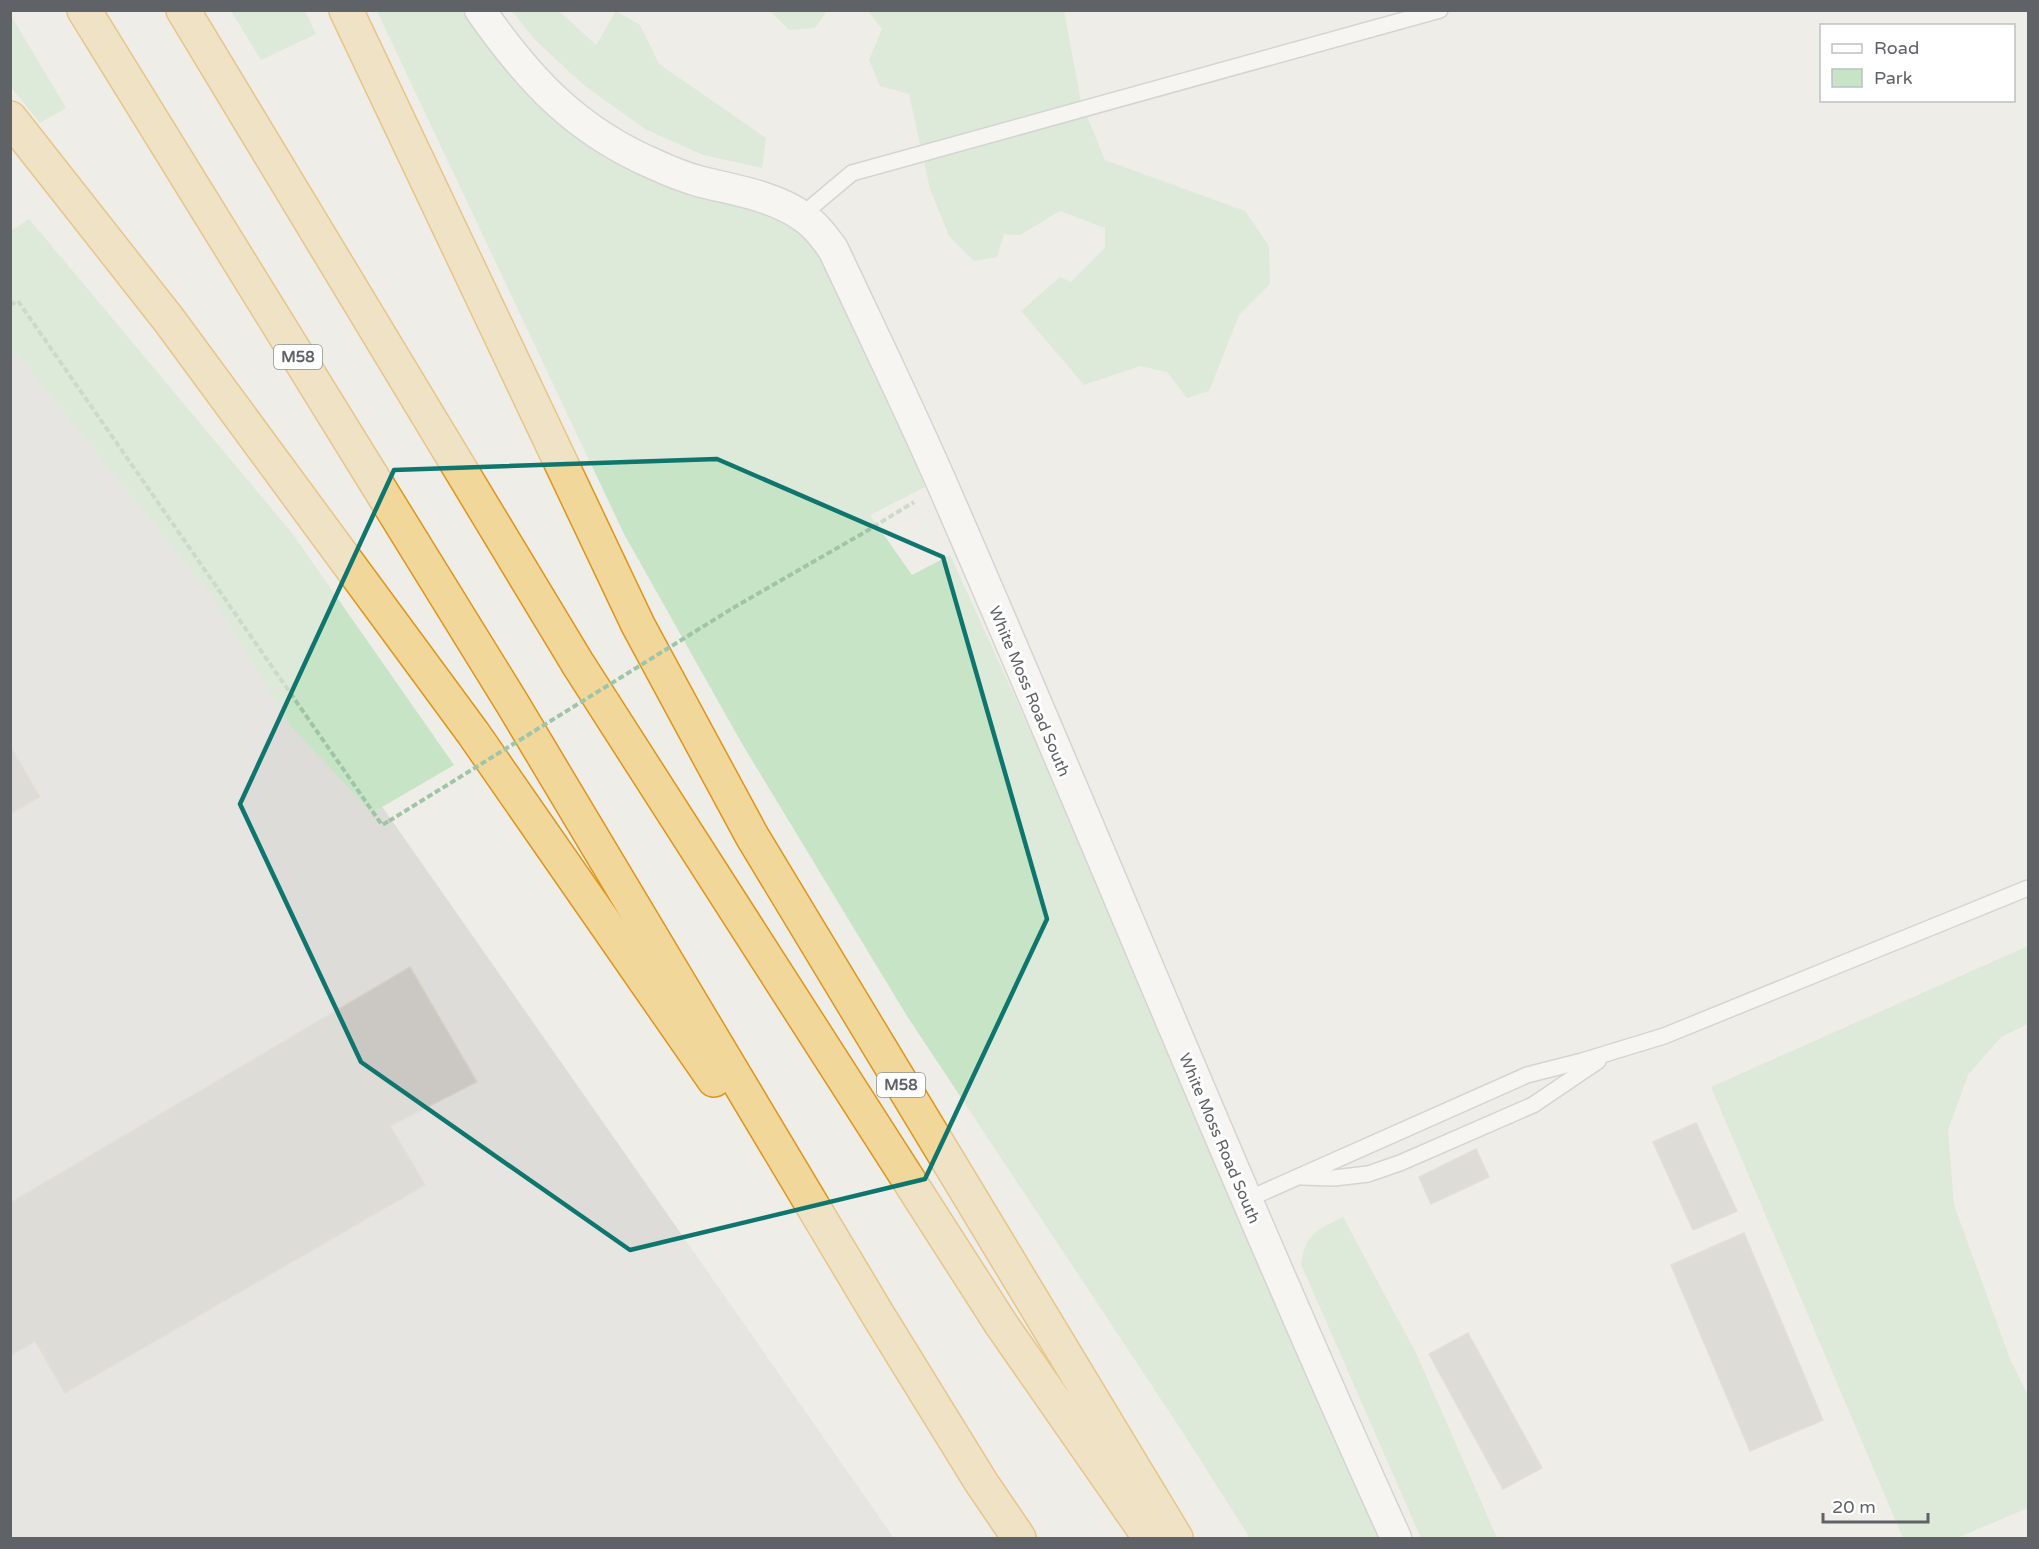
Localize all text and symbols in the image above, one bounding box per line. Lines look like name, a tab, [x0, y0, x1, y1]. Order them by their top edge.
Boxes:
legend	[1820, 24, 2015, 102]
text: Road	[1874, 37, 1919, 59]
text: Park	[1874, 67, 1913, 89]
road number: M58	[274, 345, 322, 369]
street label: White Moss Road South	[984, 603, 1074, 780]
street label: White Moss Road South	[1174, 1050, 1264, 1227]
road number: M58	[877, 1073, 925, 1097]
scale bar	[1823, 1486, 1928, 1524]
text: 20 m	[1832, 1496, 1876, 1518]

